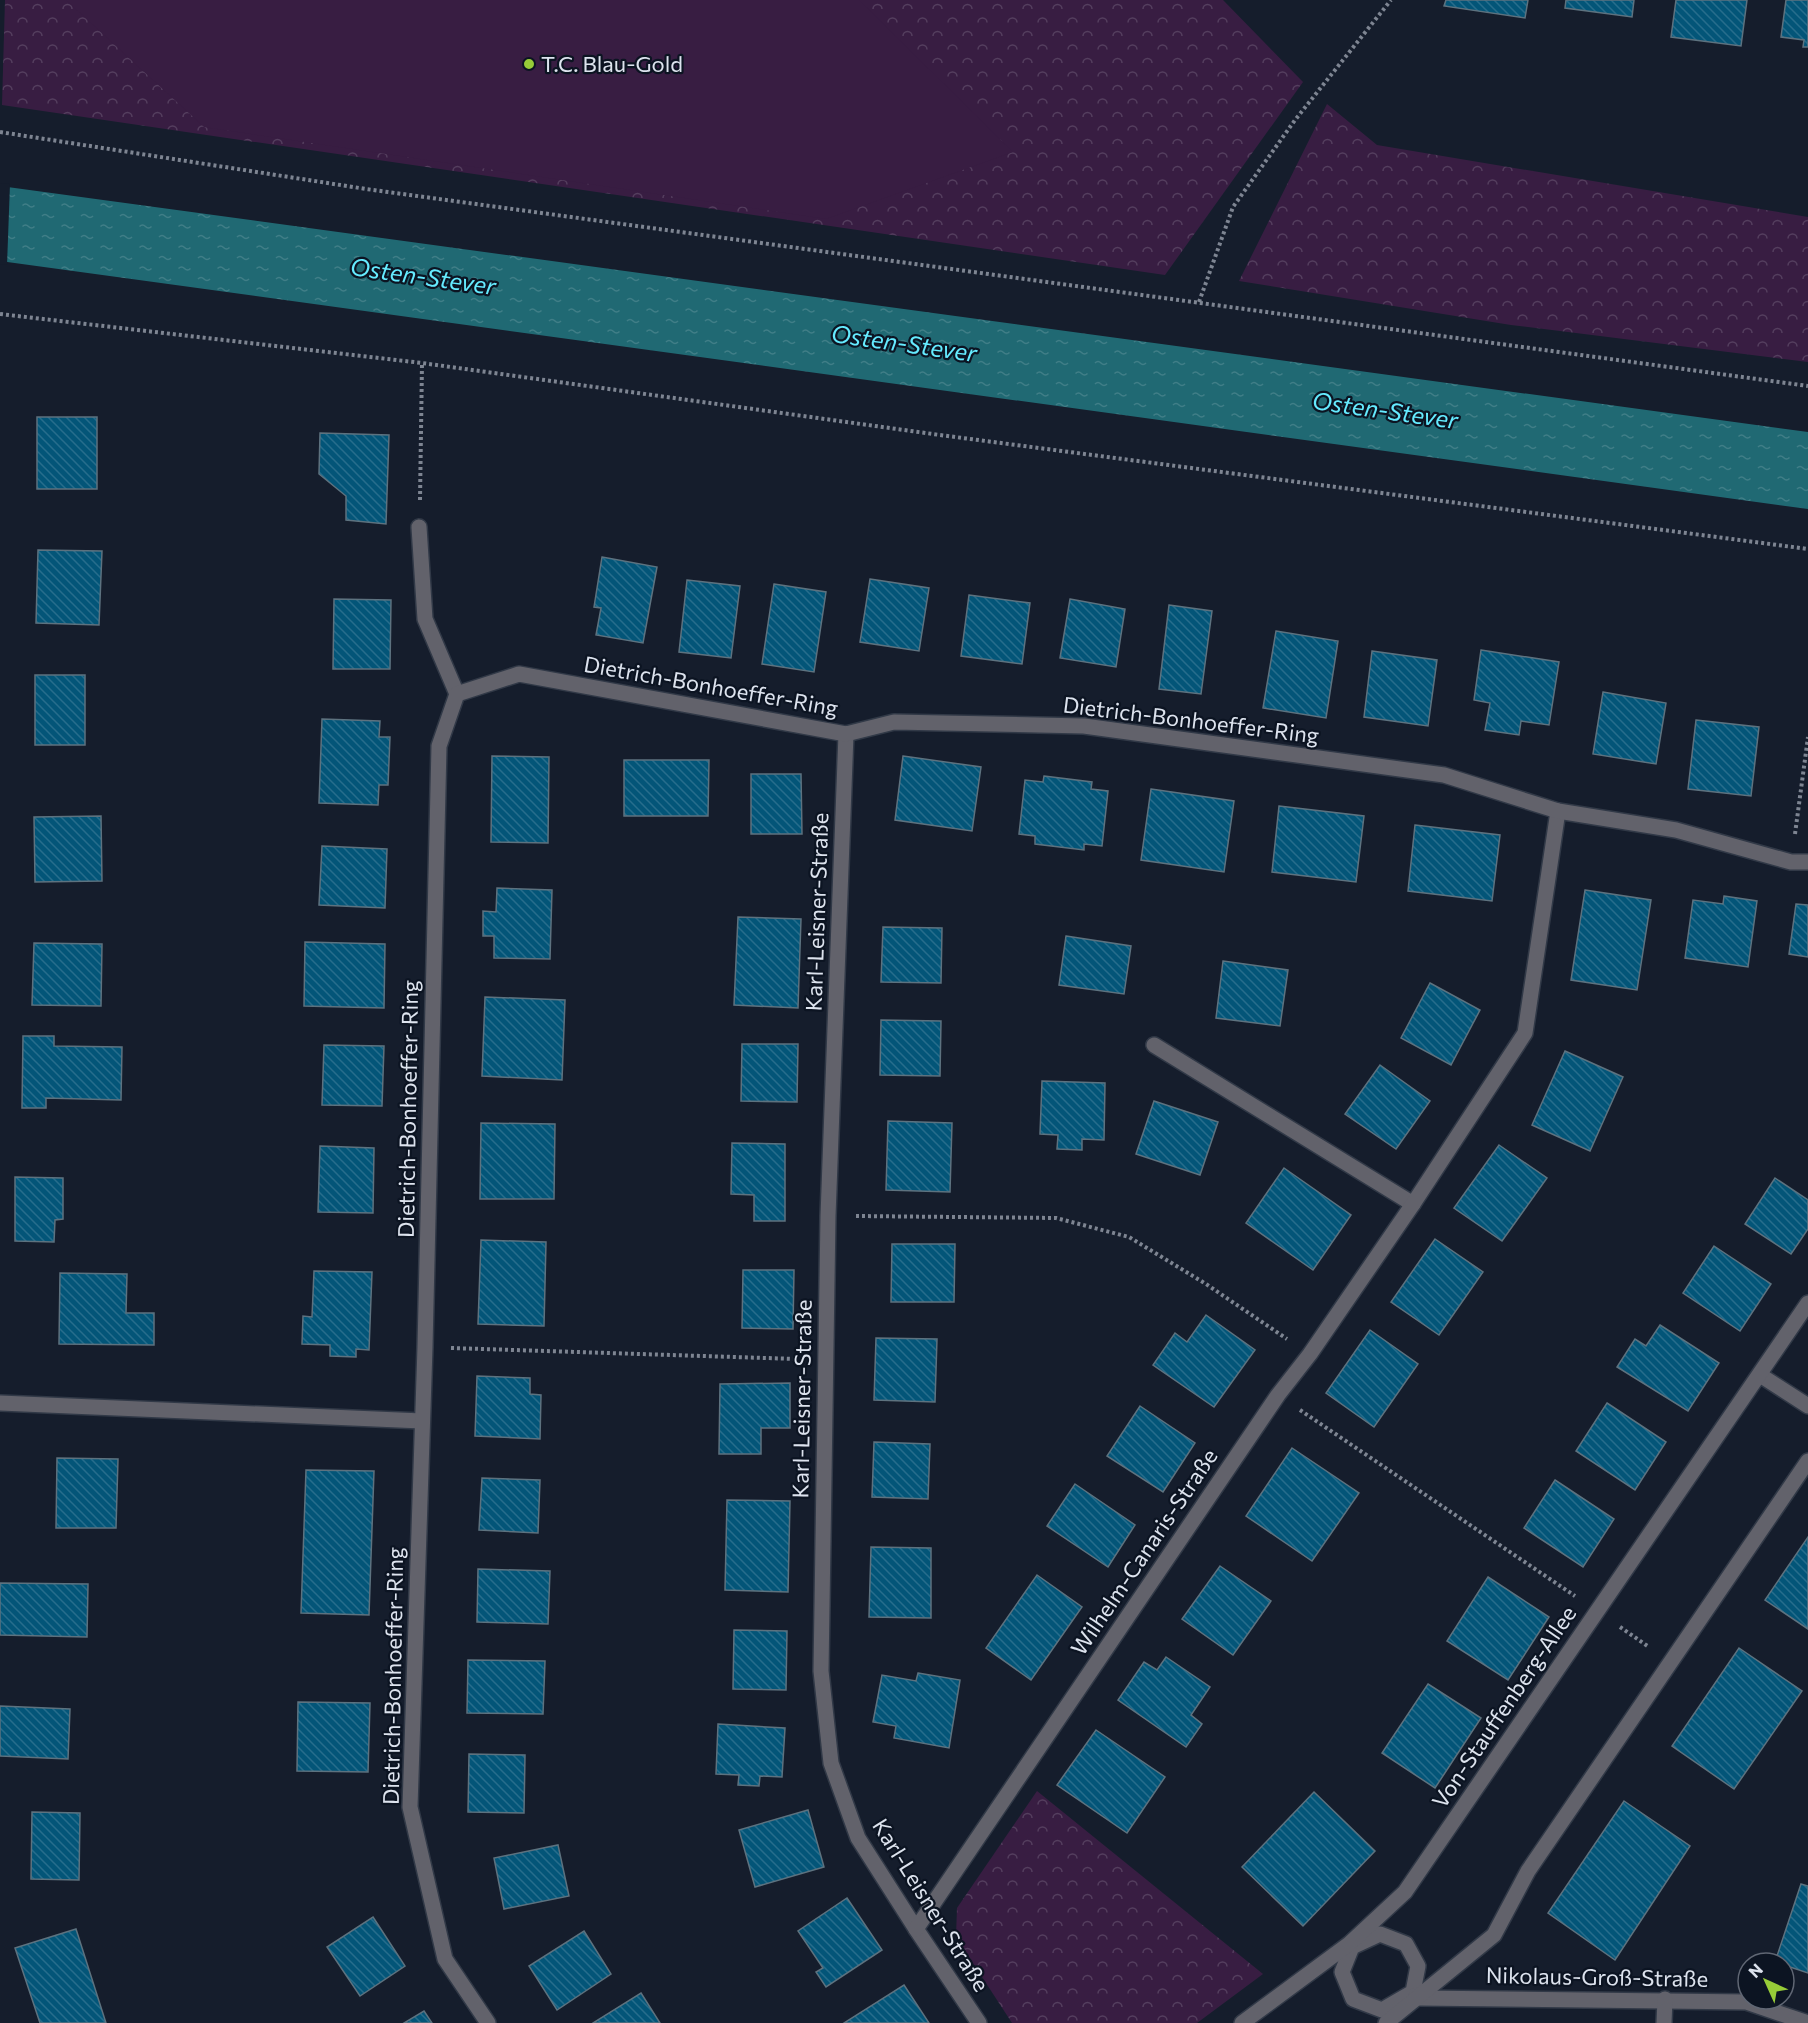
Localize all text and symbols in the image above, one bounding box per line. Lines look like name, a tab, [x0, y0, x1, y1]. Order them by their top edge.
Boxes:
place label: T.C. Blau-Gold	[541, 50, 683, 77]
marker: T.C. Blau-Gold	[522, 57, 536, 71]
water label: Osten-Stever	[348, 251, 499, 300]
water label: Osten-Stever	[829, 318, 980, 367]
water label: Osten-Stever	[1310, 385, 1461, 434]
street label: Dietrich-Bonhoeffer-Ring	[582, 650, 840, 721]
street label: Dietrich-Bonhoeffer-Ring	[1062, 690, 1321, 749]
street label: Karl-Leisner-Straße	[800, 812, 833, 1012]
street label: Dietrich-Bonhoeffer-Ring	[392, 980, 423, 1238]
street label: Karl-Leisner-Straße	[786, 1299, 817, 1499]
street label: Wilhelm-Canaris-Straße	[1064, 1443, 1223, 1660]
street label: Dietrich-Bonhoeffer-Ring	[377, 1547, 408, 1805]
street label: Von-Stauffenberg-Allee	[1426, 1601, 1581, 1813]
street label: Karl-Leisner-Straße	[867, 1813, 996, 1996]
north arrow	[1736, 1951, 1796, 2011]
text: N	[1744, 1959, 1766, 1981]
street label: Nikolaus-Groß-Straße	[1486, 1961, 1708, 1992]

